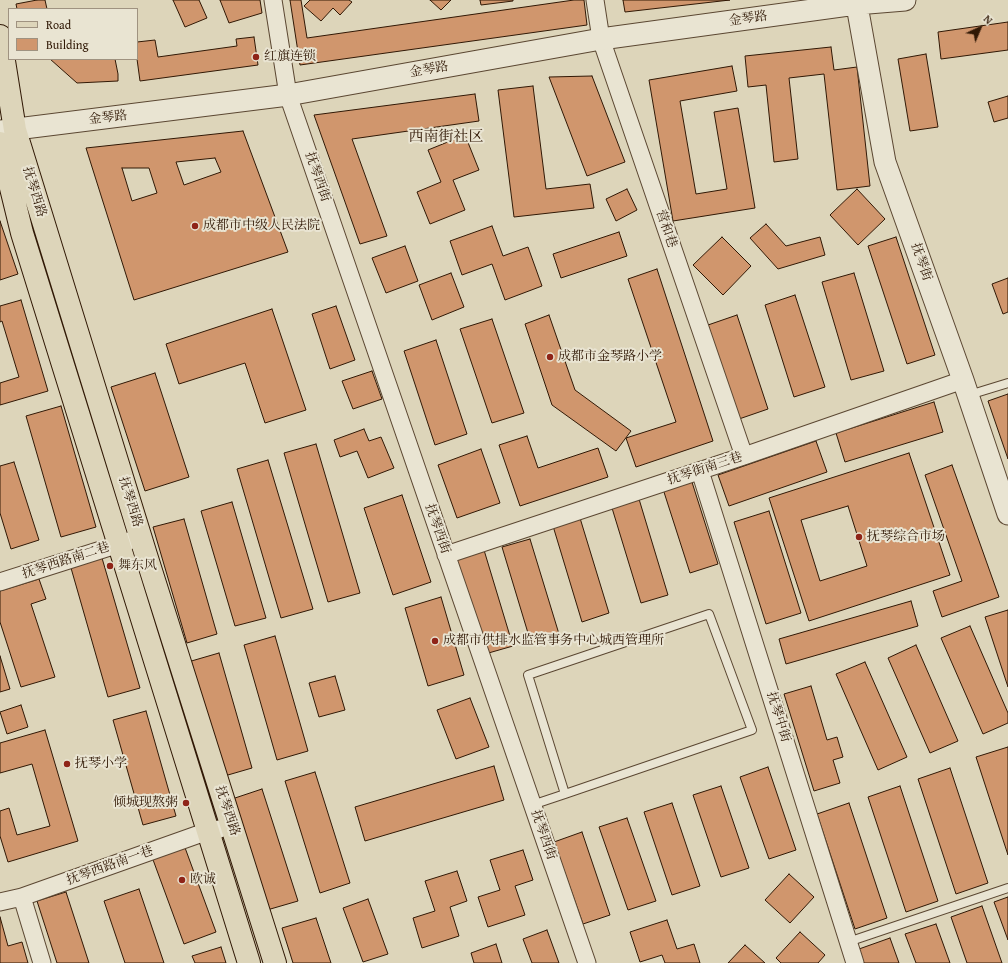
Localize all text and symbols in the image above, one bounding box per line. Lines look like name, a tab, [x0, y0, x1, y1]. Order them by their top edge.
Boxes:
legend	[8, 8, 138, 60]
north arrow	[960, 8, 1000, 48]
street label: 金琴路	[728, 9, 768, 29]
text: N	[980, 11, 997, 28]
text: Road	[46, 16, 71, 33]
text: Building	[46, 36, 89, 53]
place label: 红旗连锁	[264, 49, 316, 65]
marker: 红旗连锁	[251, 52, 261, 62]
street label: 金琴路	[408, 59, 450, 81]
street label: 金琴路	[88, 108, 128, 128]
district label: 西南街社区	[409, 128, 483, 146]
street label: 抚琴西街	[301, 150, 333, 204]
street label: 抚琴西路	[19, 165, 49, 219]
street label: 营和巷	[652, 208, 680, 250]
place label: 成都市中级人民法院	[203, 218, 320, 234]
marker: 成都市中级人民法院	[190, 221, 200, 231]
street label: 抚琴街	[907, 241, 935, 283]
place label: 成都市金琴路小学	[558, 349, 662, 365]
marker: 成都市金琴路小学	[545, 352, 555, 362]
street label: 抚琴街南三巷	[665, 450, 745, 488]
street label: 抚琴西路	[115, 475, 145, 529]
street label: 抚琴西街	[421, 502, 453, 556]
place label: 抚琴综合市场	[867, 529, 945, 545]
marker: 抚琴综合市场	[854, 532, 864, 542]
street label: 抚琴西路南二巷	[20, 540, 112, 582]
place label: 舞东风	[118, 558, 157, 574]
marker: 舞东风	[105, 561, 115, 571]
place label: 成都市供排水监管事务中心城西管理所	[443, 633, 664, 649]
marker: 成都市供排水监管事务中心城西管理所	[430, 636, 440, 646]
street label: 抚琴中街	[763, 690, 793, 744]
place label: 抚琴小学	[75, 756, 127, 772]
marker: 抚琴小学	[62, 759, 72, 769]
street label: 抚琴西路	[212, 784, 242, 838]
place label: 倾城现熬粥	[113, 795, 178, 811]
marker: 倾城现熬粥	[181, 798, 191, 808]
street label: 抚琴西街	[527, 808, 559, 862]
street label: 抚琴西路南一巷	[65, 843, 155, 889]
place label: 欧诚	[190, 872, 216, 888]
marker: 欧诚	[177, 875, 187, 885]

